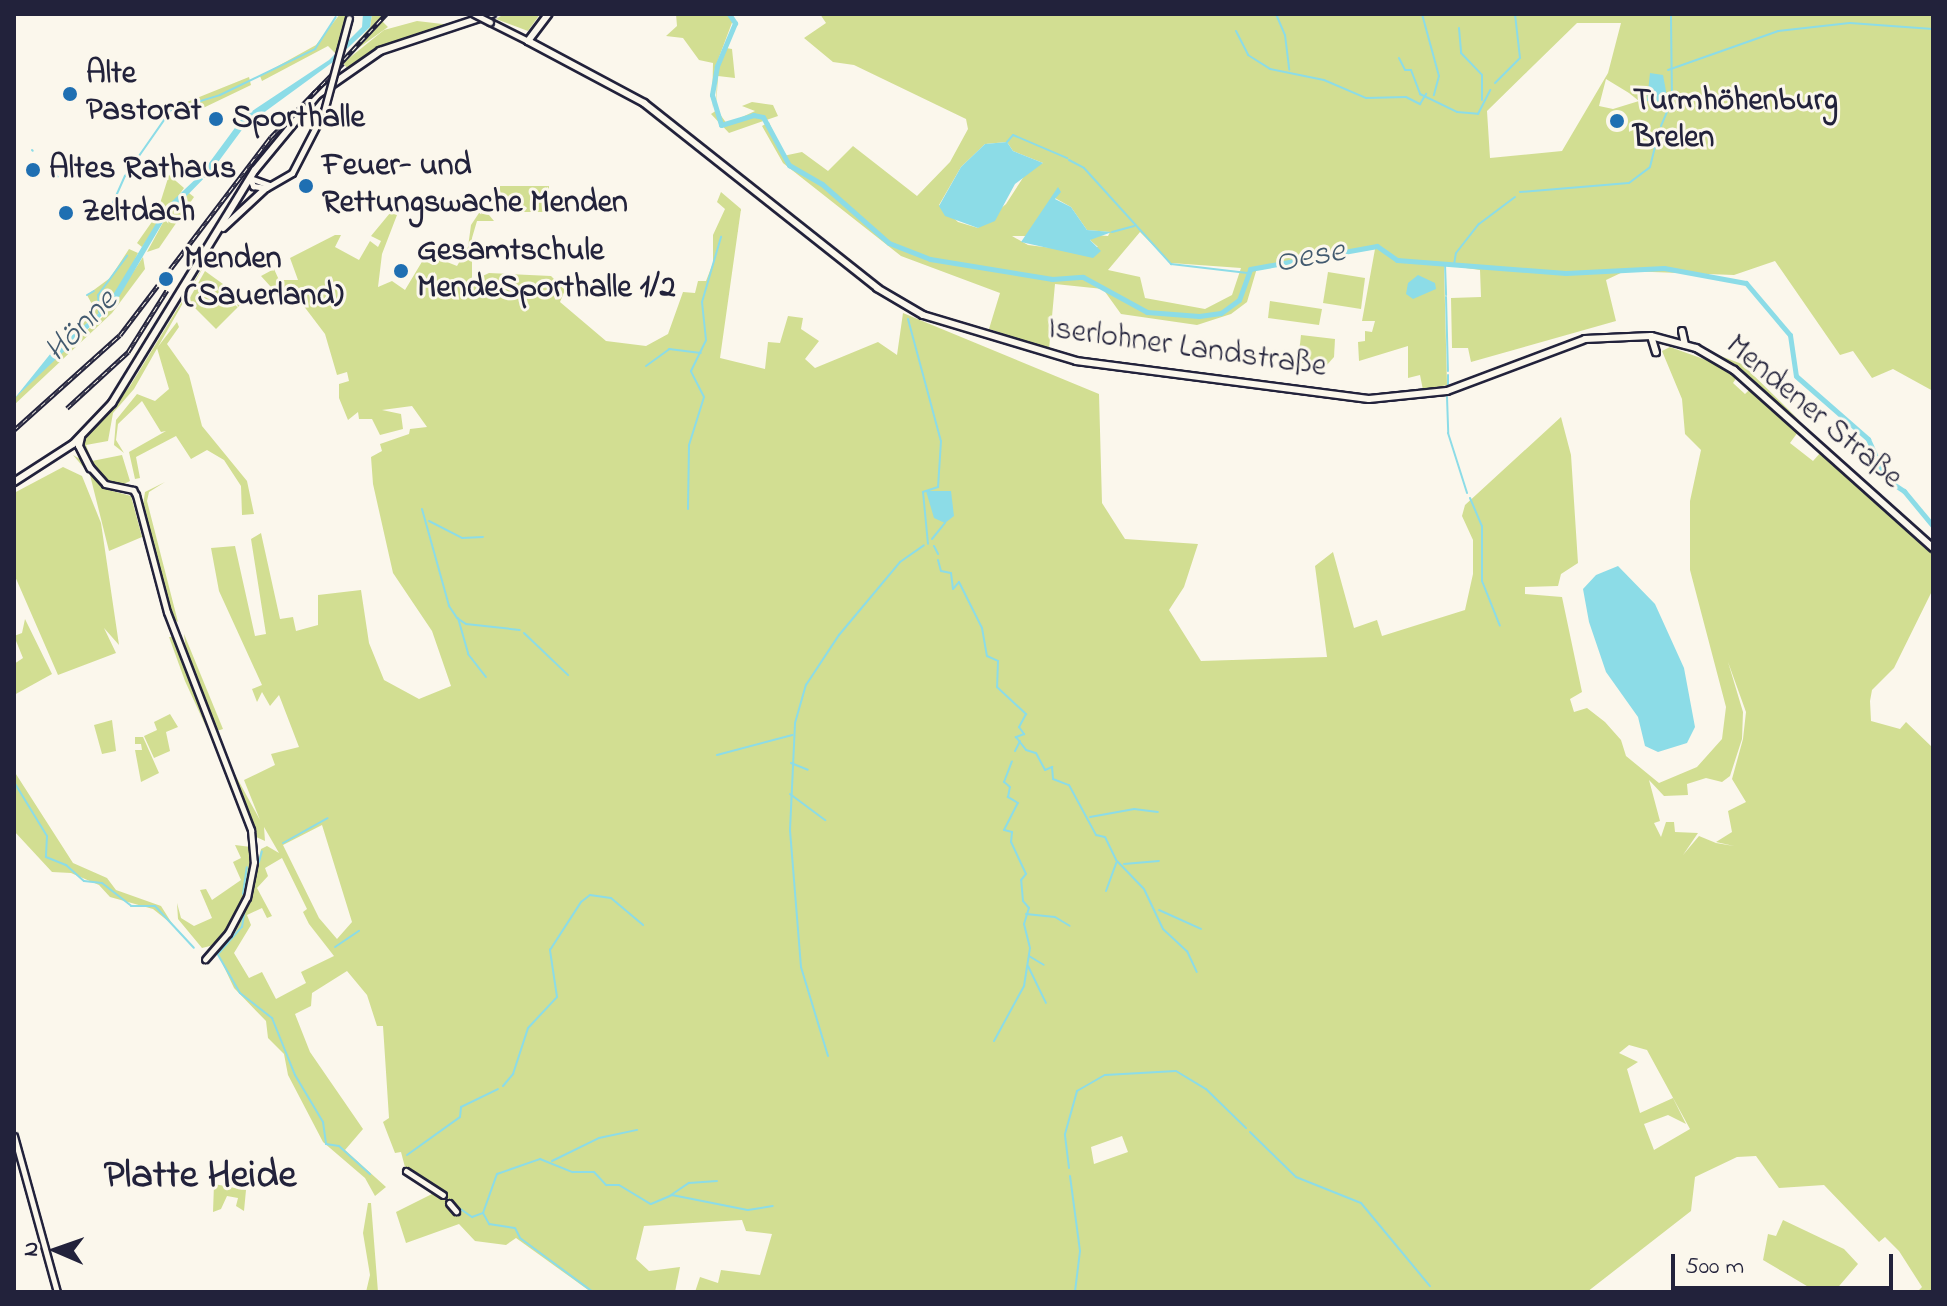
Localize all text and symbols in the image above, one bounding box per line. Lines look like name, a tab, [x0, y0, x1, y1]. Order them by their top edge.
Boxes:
place label: Alte Pastorat	[86, 57, 202, 132]
place label: Turmhöhenburg Brelen	[1633, 84, 1838, 159]
marker: Alte Pastorat	[61, 85, 79, 103]
place label: Sporthalle	[232, 100, 365, 138]
marker: Sporthalle	[207, 110, 225, 128]
marker: Turmhöhenburg Brelen	[1608, 112, 1626, 130]
place label: Feuer- und Rettungswache Menden	[322, 149, 628, 224]
place label: Altes Rathaus	[49, 151, 236, 189]
marker: Altes Rathaus	[24, 161, 42, 179]
marker: Feuer- und Rettungswache Menden	[297, 177, 315, 195]
place label: Zeltdach	[82, 194, 195, 232]
marker: Zeltdach	[57, 204, 75, 222]
water label: Oese	[1272, 232, 1348, 284]
place label: Gesamtschule MendeSporthalle 1/2	[417, 234, 676, 309]
place label: Menden (Sauerland)	[184, 242, 344, 317]
marker: Gesamtschule MendeSporthalle 1/2	[392, 262, 410, 280]
marker: Menden (Sauerland)	[155, 268, 177, 290]
water label: Hönne	[37, 282, 127, 372]
street label: Iserlohner Landstraße	[1045, 310, 1329, 388]
street label: Mendener Straße	[1717, 328, 1909, 498]
district label: Platte Heide	[104, 1153, 296, 1201]
north arrow	[16, 1210, 96, 1290]
scale bar	[1675, 1238, 1897, 1288]
text: N	[16, 1241, 48, 1257]
text: 500 m	[1685, 1250, 1744, 1285]

